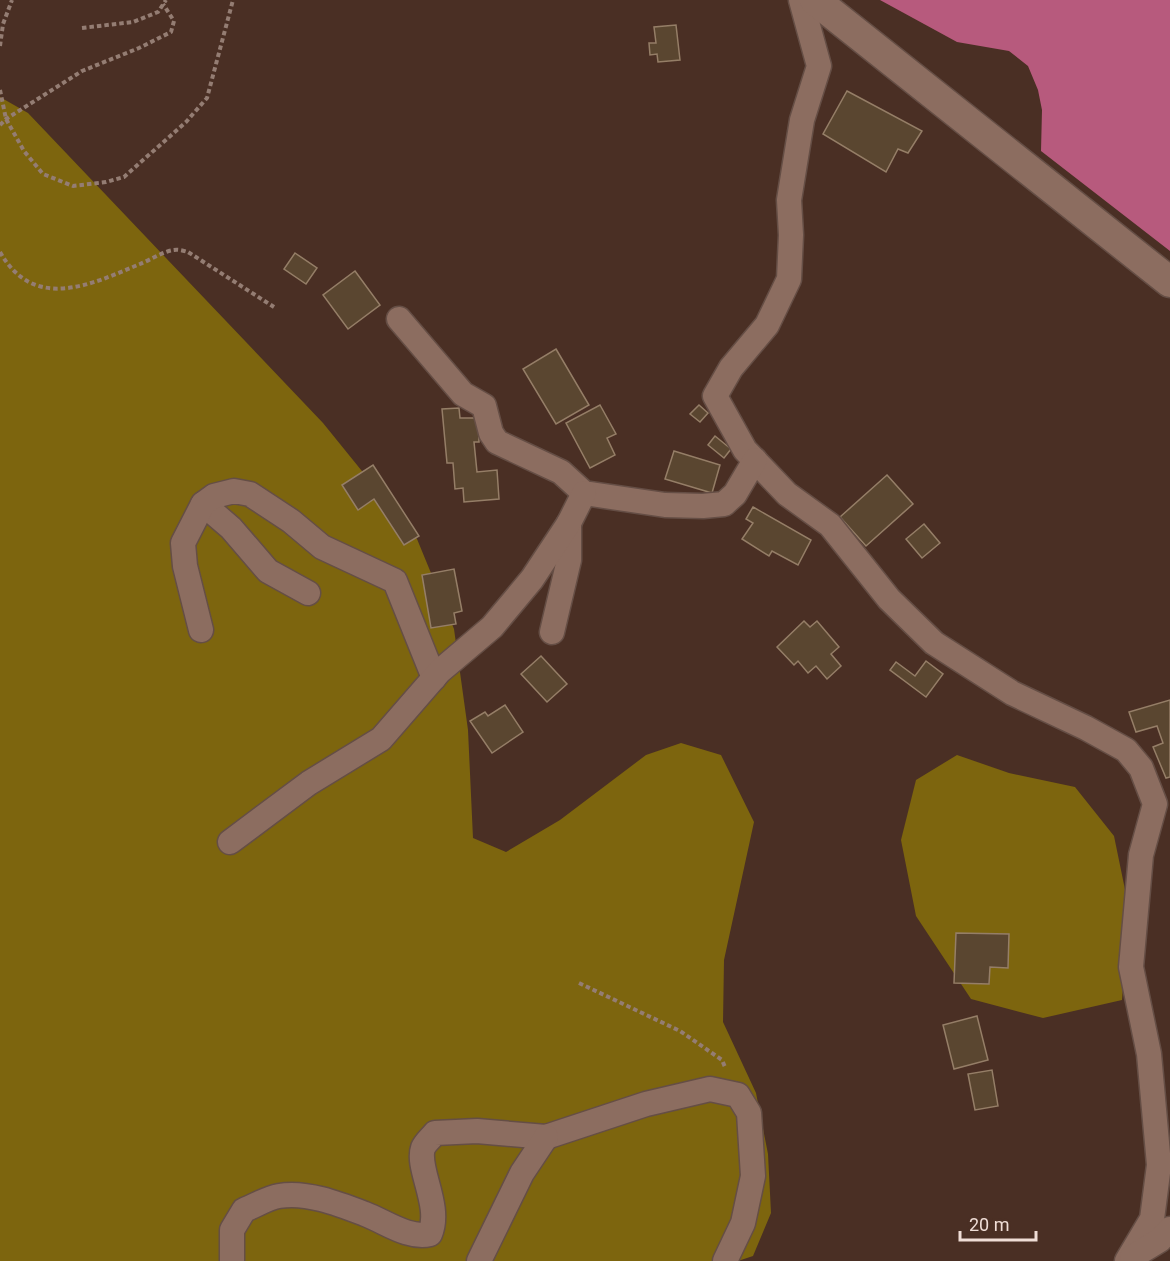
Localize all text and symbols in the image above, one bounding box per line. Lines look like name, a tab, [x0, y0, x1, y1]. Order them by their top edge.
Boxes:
scale bar	[960, 1204, 1036, 1242]
text: 20 m	[969, 1214, 1009, 1235]

